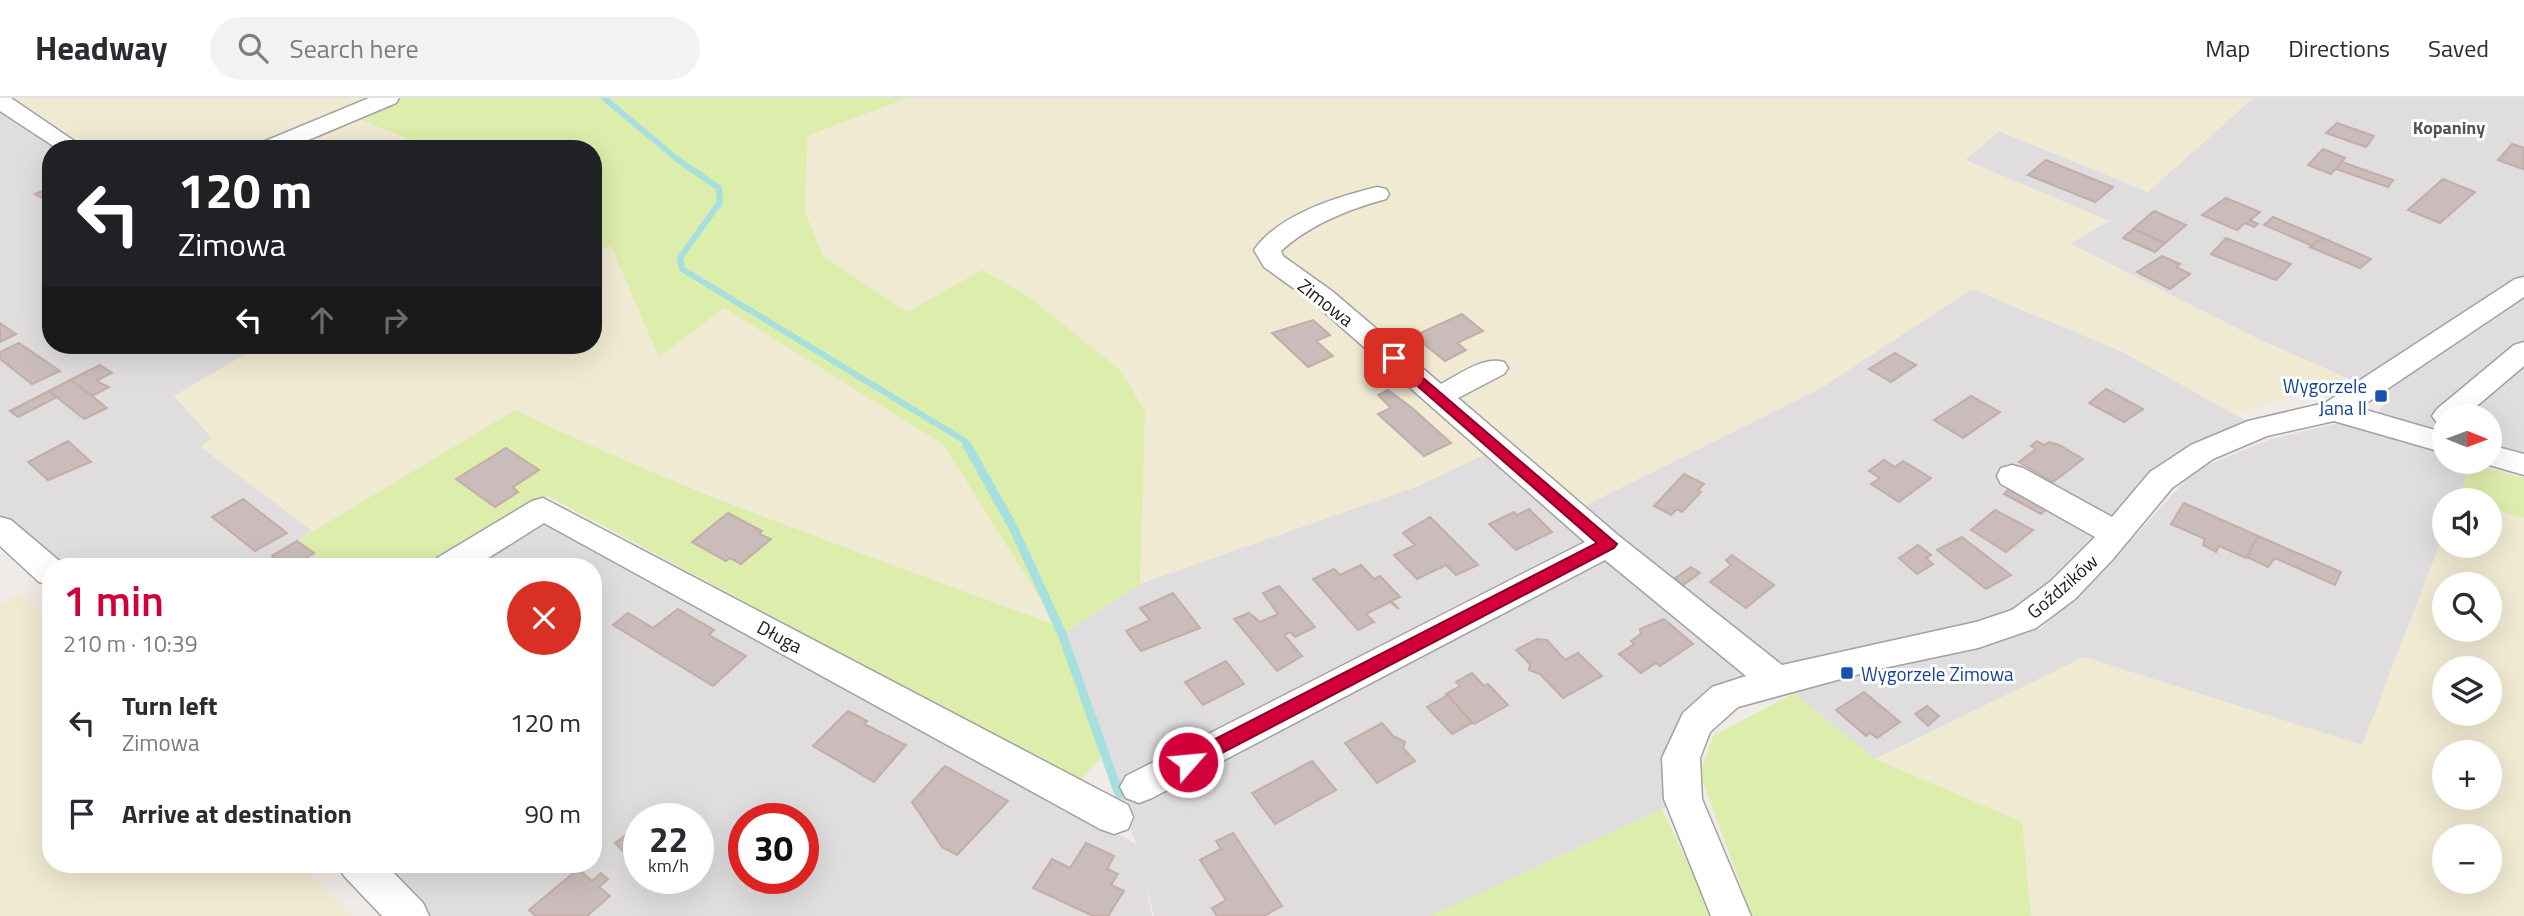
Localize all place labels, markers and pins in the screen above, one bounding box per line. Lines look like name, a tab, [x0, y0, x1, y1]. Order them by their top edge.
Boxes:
pin	[1364, 328, 1424, 388]
place label: Wygorzele Jana II	[2283, 371, 2367, 422]
marker: Wygorzele Jana II	[2373, 388, 2389, 404]
place label: Wygorzele Zimowa	[1861, 659, 2014, 688]
marker: Wygorzele Zimowa	[1839, 665, 1855, 681]

